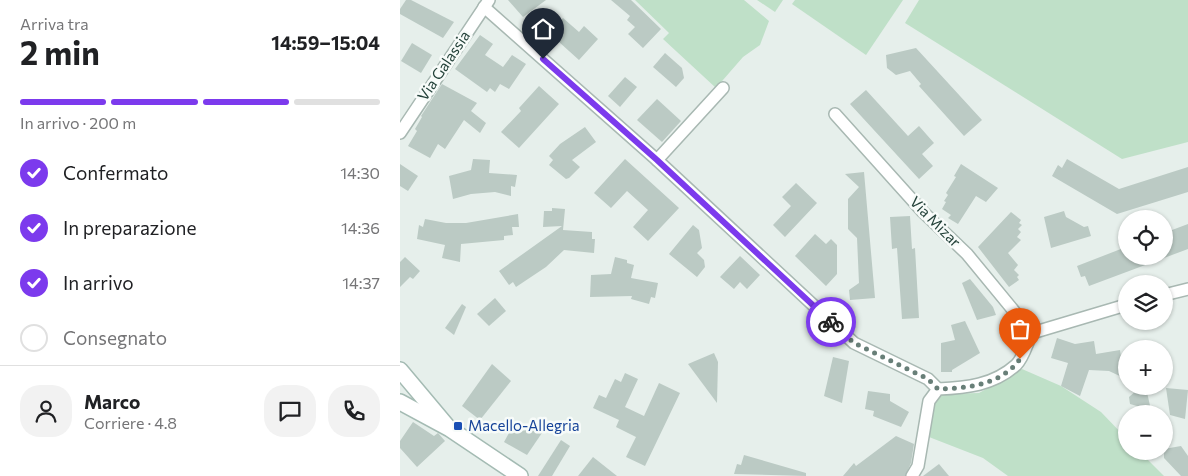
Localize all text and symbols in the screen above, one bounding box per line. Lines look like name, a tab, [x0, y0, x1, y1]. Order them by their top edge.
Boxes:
pin	[522, 8, 564, 59]
text: Arriva tra	[20, 14, 89, 33]
icon: home	[529, 15, 557, 43]
street label: Via Galassia	[413, 27, 473, 104]
text: 14:59–15:04	[271, 31, 380, 54]
text: 2 min	[20, 32, 100, 72]
text: In arrivo · 200 m	[20, 113, 136, 132]
icon: check	[20, 159, 48, 187]
text: Confermato	[63, 161, 168, 184]
text: 14:30	[340, 163, 380, 182]
street label: Via Mizar	[907, 192, 965, 250]
map controls	[1118, 210, 1173, 460]
button: locate	[1118, 210, 1173, 265]
icon: check	[20, 214, 48, 242]
text: In preparazione	[63, 216, 196, 239]
text: 14:36	[341, 218, 380, 237]
icon: check	[20, 269, 48, 297]
text: In arrivo	[63, 271, 134, 294]
text: 14:37	[342, 273, 380, 292]
button: layers	[1118, 275, 1173, 330]
courier	[806, 297, 856, 347]
icon: bike	[817, 308, 845, 336]
pin	[999, 308, 1041, 359]
icon: bag	[1006, 315, 1034, 343]
text: Consegnato	[63, 326, 167, 349]
button: +	[1118, 340, 1173, 395]
button: person	[20, 385, 72, 437]
button: chat	[264, 385, 316, 437]
button: phone	[328, 385, 380, 437]
text: Marco	[84, 390, 140, 413]
button: −	[1118, 405, 1173, 460]
text: Corriere · 4.8	[84, 413, 177, 432]
place label: Macello-Allegria	[468, 416, 580, 434]
marker: Macello-Allegria	[452, 420, 464, 432]

